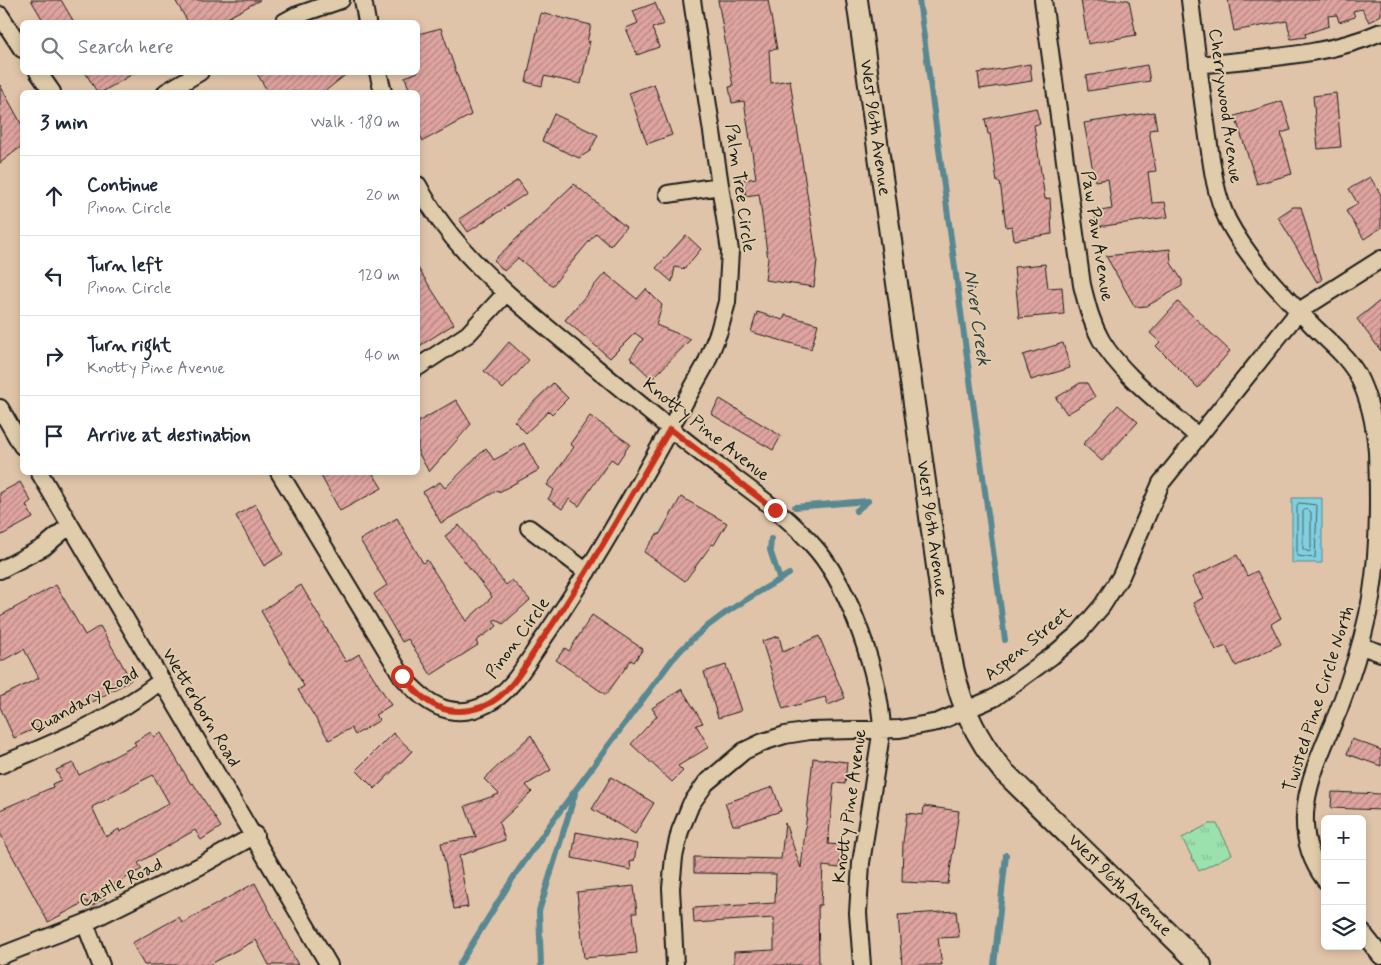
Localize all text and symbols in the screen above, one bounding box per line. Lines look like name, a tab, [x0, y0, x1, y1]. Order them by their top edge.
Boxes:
search box	[20, 20, 420, 75]
street label: Cherrywood Avenue	[1202, 27, 1248, 185]
icon: search	[38, 34, 66, 62]
text: Search here	[78, 35, 174, 60]
street label: West 96th Avenue	[854, 58, 897, 197]
text: 3 min	[40, 109, 88, 137]
text: Walk · 180 m	[311, 112, 400, 133]
street label: Palm Tree Circle	[719, 122, 761, 254]
street label: Paw Paw Avenue	[1075, 169, 1119, 303]
text: Continue	[87, 173, 158, 198]
icon: ahead	[40, 182, 68, 210]
text: 20 m	[366, 185, 400, 206]
text: Pinon Circle	[87, 198, 172, 219]
text: Turn left	[87, 253, 163, 278]
icon: left	[40, 262, 68, 290]
text: 120 m	[358, 265, 400, 286]
water label: Niver Creek	[958, 269, 996, 368]
text: Pinon Circle	[87, 278, 172, 299]
text: Turn right	[87, 333, 171, 358]
icon: right	[40, 342, 68, 370]
text: 40 m	[364, 345, 400, 366]
text: Knotty Pine Avenue	[87, 358, 225, 379]
street label: Knotty Pine Avenue	[637, 373, 775, 487]
icon: arrive	[40, 422, 68, 450]
text: Arrive at destination	[87, 423, 251, 448]
street label: West 96th Avenue	[910, 459, 953, 598]
route end	[764, 499, 787, 522]
street label: Pinon Circle	[480, 592, 556, 684]
street label: Aspen Street	[979, 601, 1077, 687]
street label: Twisted Pine Circle North	[1278, 603, 1360, 795]
street label: Wetterborn Road	[156, 644, 246, 772]
street label: Quandary Road	[27, 662, 143, 740]
route start	[391, 665, 414, 688]
street label: Knotty Pine Avenue	[827, 727, 873, 885]
map controls	[1321, 815, 1366, 950]
button: +	[1321, 815, 1366, 860]
street label: West 96th Avenue	[1062, 829, 1177, 942]
street label: Castle Road	[75, 852, 167, 914]
button: −	[1321, 860, 1366, 905]
button: layers	[1321, 905, 1366, 950]

